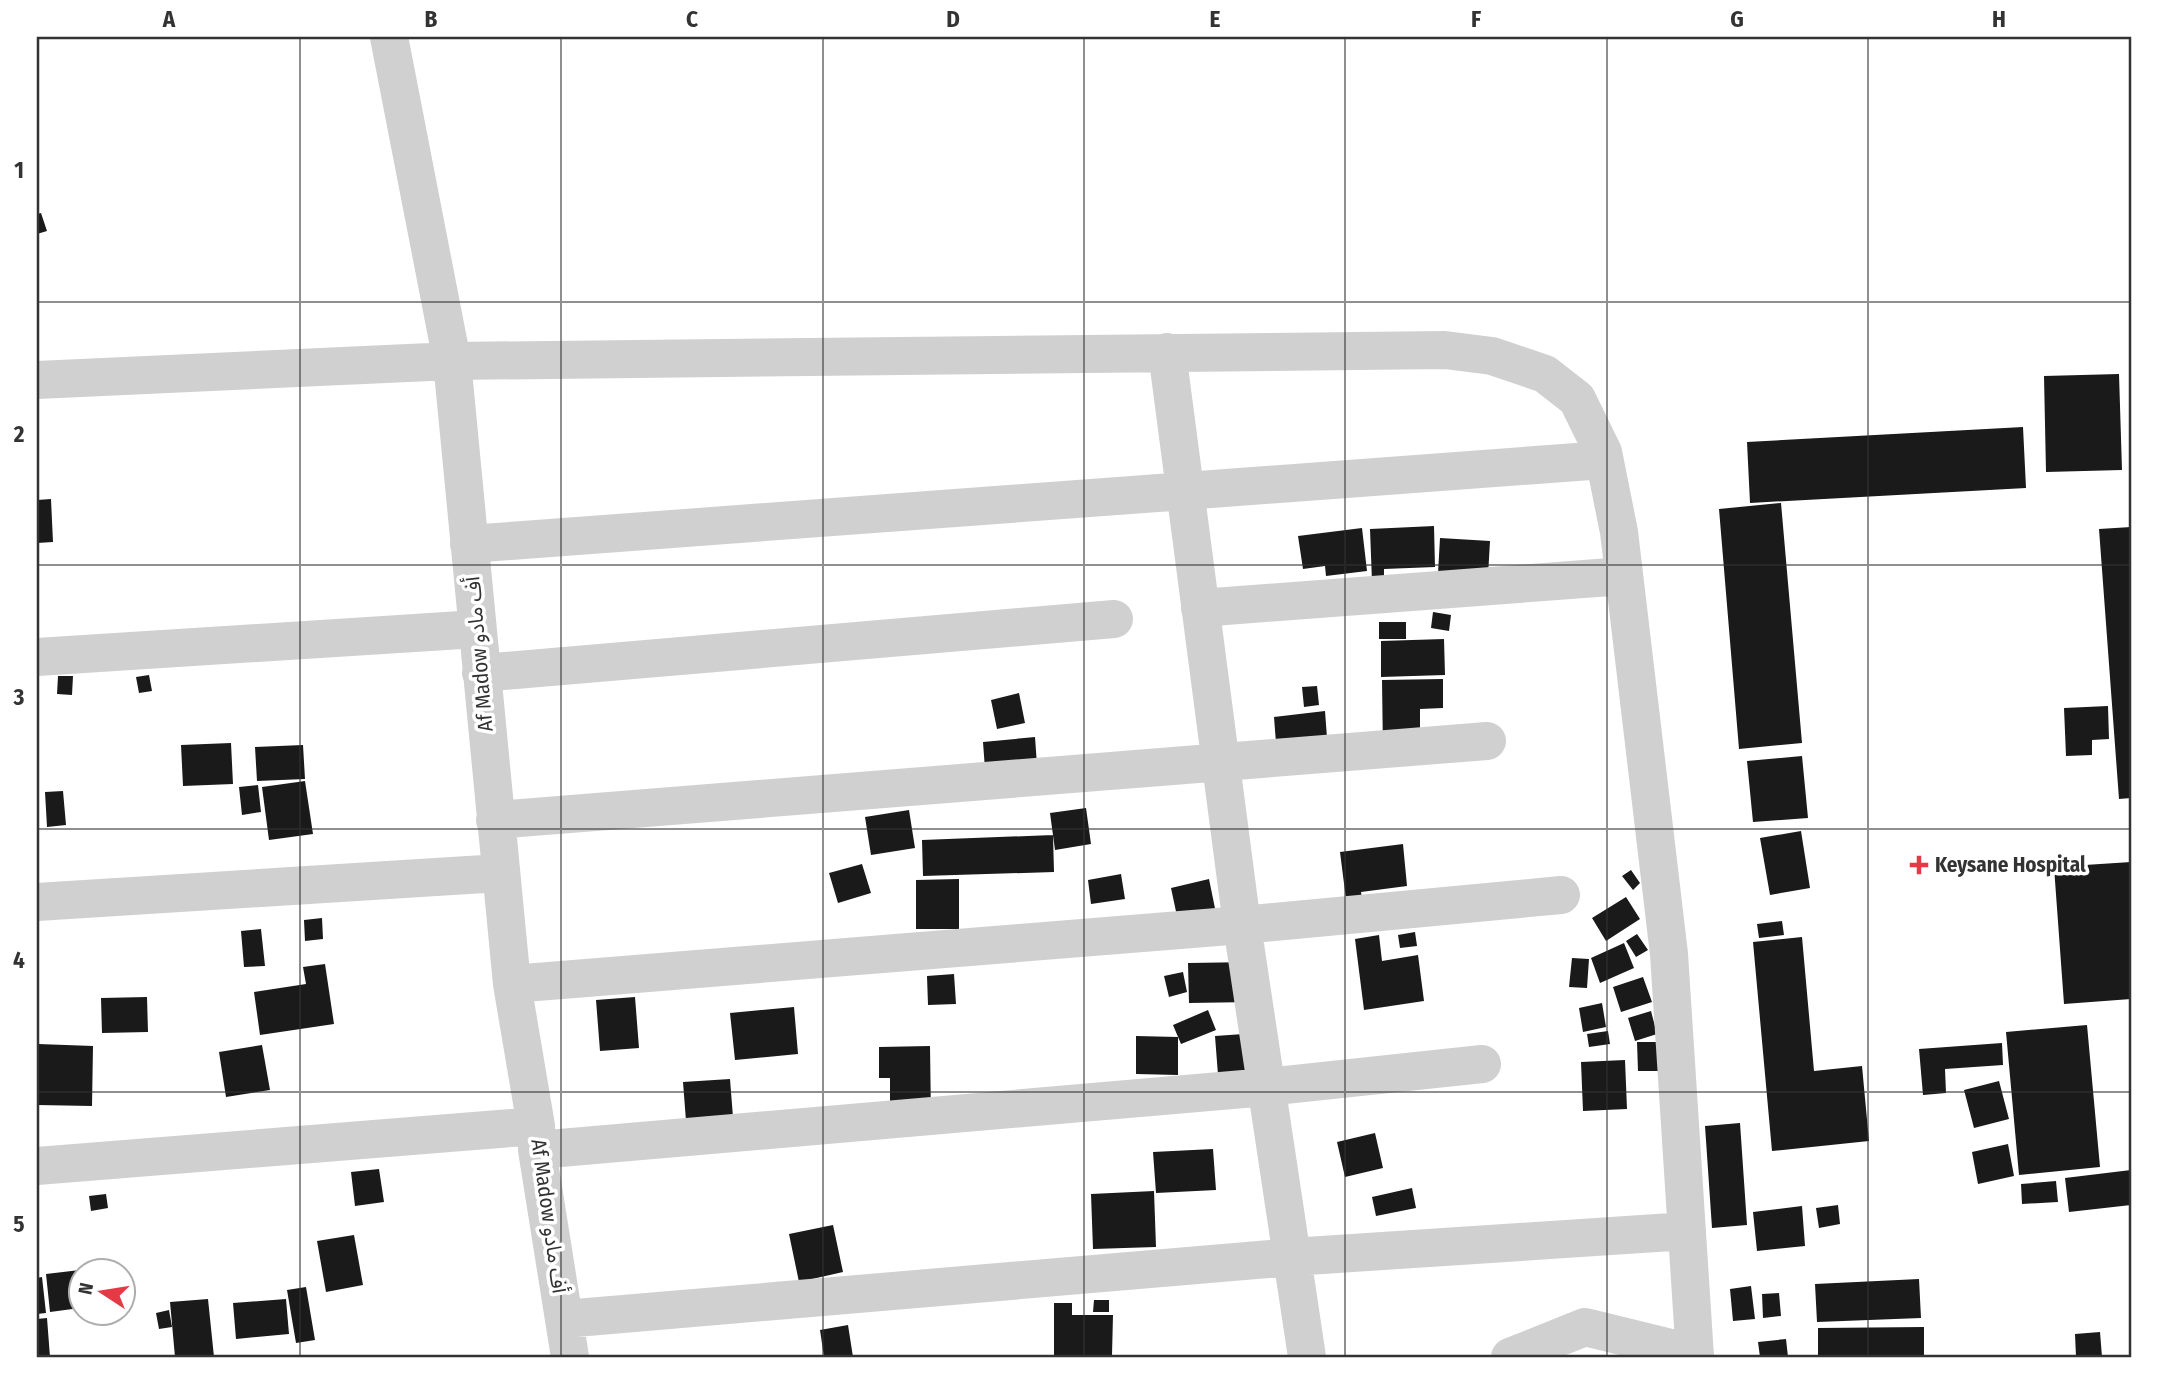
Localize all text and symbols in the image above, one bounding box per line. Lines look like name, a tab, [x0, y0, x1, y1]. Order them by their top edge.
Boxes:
text: A	[162, 5, 176, 33]
text: B	[425, 5, 438, 33]
text: C	[686, 5, 698, 33]
text: D	[946, 5, 960, 33]
text: E	[1210, 5, 1221, 33]
text: F	[1471, 5, 1481, 33]
text: G	[1730, 5, 1744, 33]
text: H	[1992, 5, 2006, 33]
text: 1	[14, 156, 24, 184]
text: 2	[13, 420, 25, 448]
street label: Af Madow أف مادو	[459, 575, 499, 733]
text: 3	[13, 683, 25, 711]
place label: Keysane Hospital	[1935, 852, 2086, 878]
marker: Keysane Hospital	[1909, 855, 1929, 875]
text: 4	[13, 946, 25, 974]
street label: Af Madow أف مادو	[525, 1137, 573, 1295]
text: 5	[13, 1210, 25, 1238]
north arrow	[66, 1258, 136, 1328]
text: N	[73, 1281, 98, 1297]

